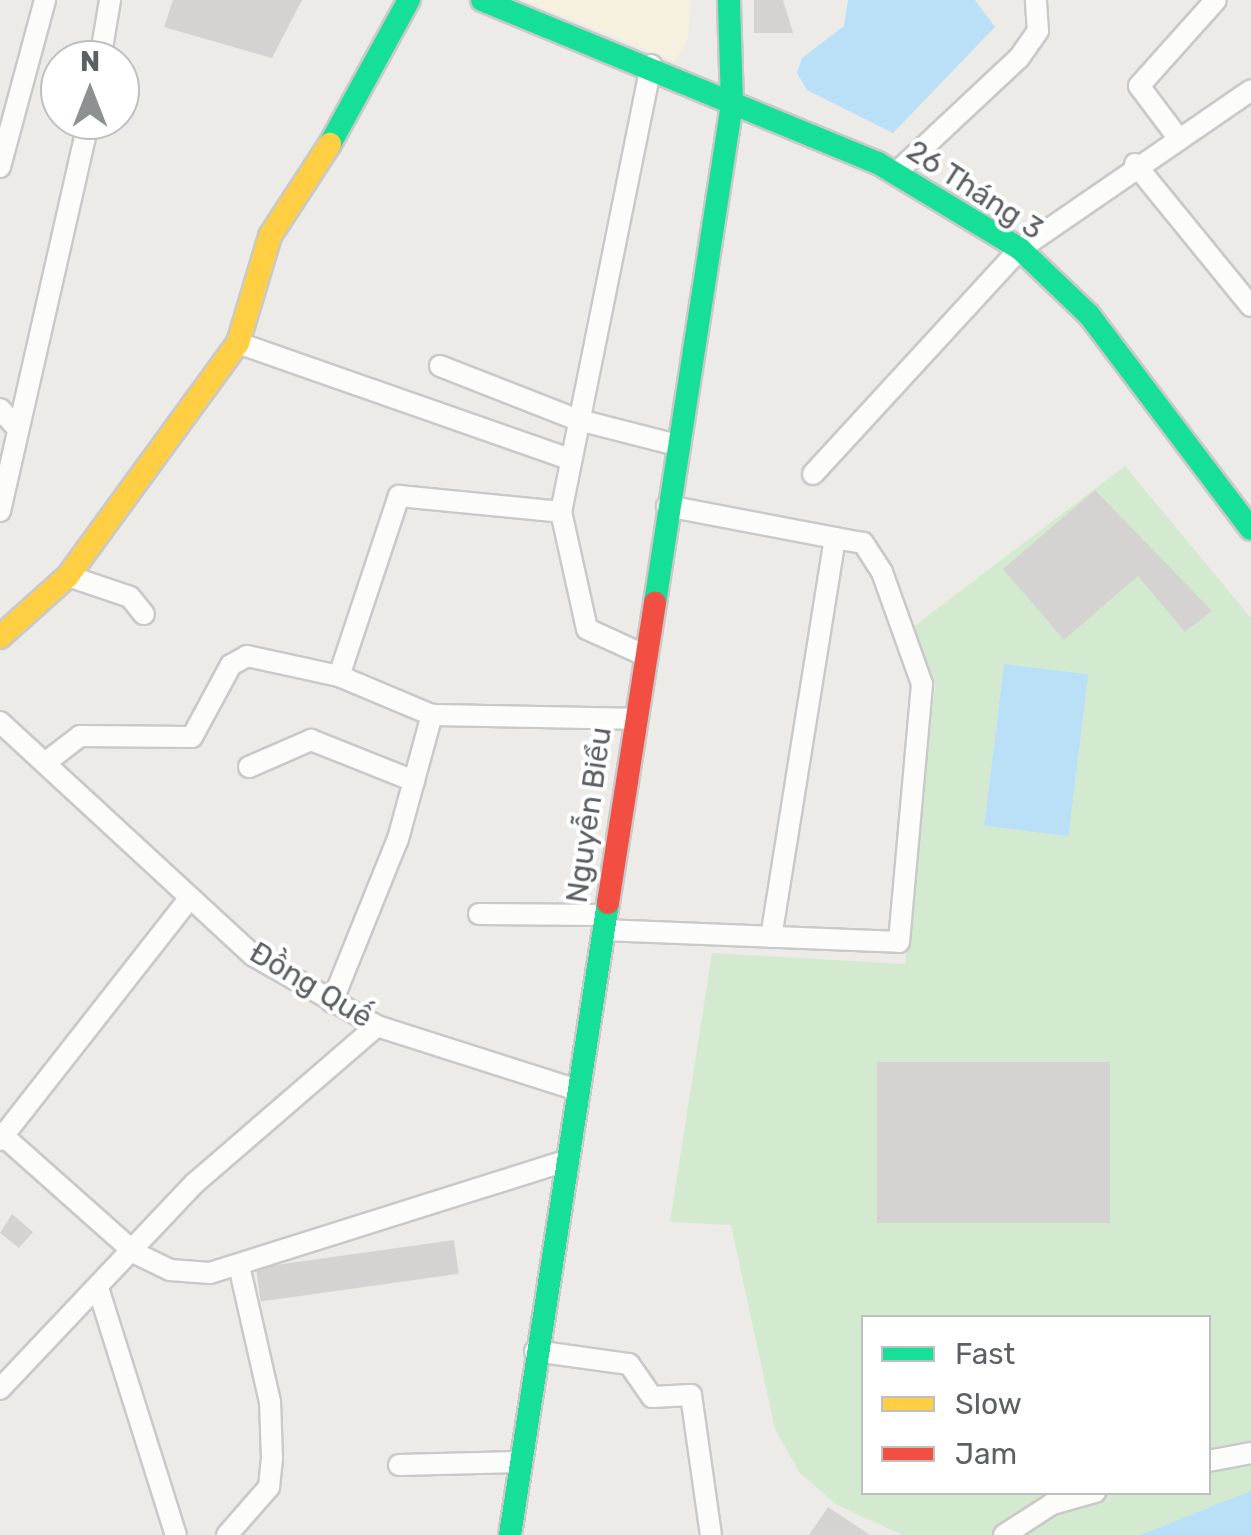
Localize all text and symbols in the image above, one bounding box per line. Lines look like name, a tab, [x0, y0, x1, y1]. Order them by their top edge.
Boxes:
north arrow	[40, 40, 140, 140]
text: N	[80, 45, 100, 78]
street label: 26 Tháng 3	[900, 132, 1050, 248]
street label: Nguyễn Biểu	[559, 725, 619, 905]
street label: Đồng Quế	[243, 934, 379, 1036]
legend	[861, 1315, 1211, 1495]
text: Fast	[955, 1336, 1015, 1372]
text: Slow	[955, 1386, 1022, 1422]
text: Jam	[955, 1436, 1017, 1472]

